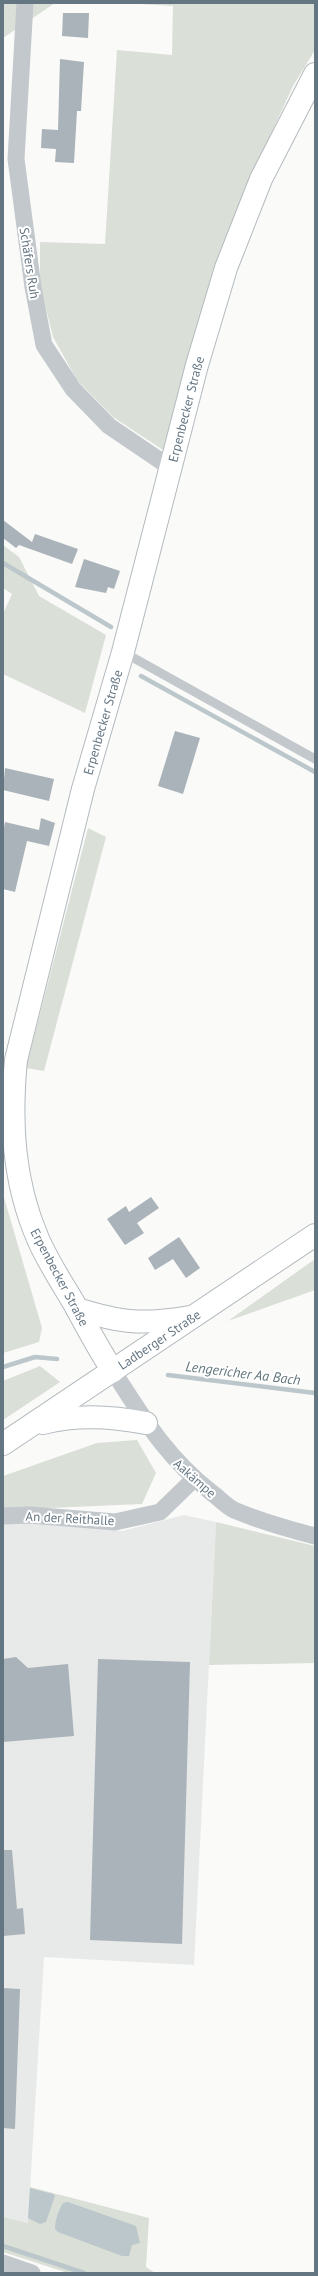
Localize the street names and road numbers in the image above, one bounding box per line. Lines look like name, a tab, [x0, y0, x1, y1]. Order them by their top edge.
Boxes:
street label: Schäfers Ruh	[15, 226, 44, 300]
street label: Erpenbecker Straße	[164, 354, 208, 464]
street label: Erpenbecker Straße	[80, 668, 126, 777]
street label: Erpenbecker Straße	[27, 1225, 93, 1329]
street label: Ladberger Straße	[115, 1306, 204, 1374]
street label: Aakämpe	[170, 1455, 219, 1501]
street label: An der Reithalle	[25, 1508, 115, 1529]

